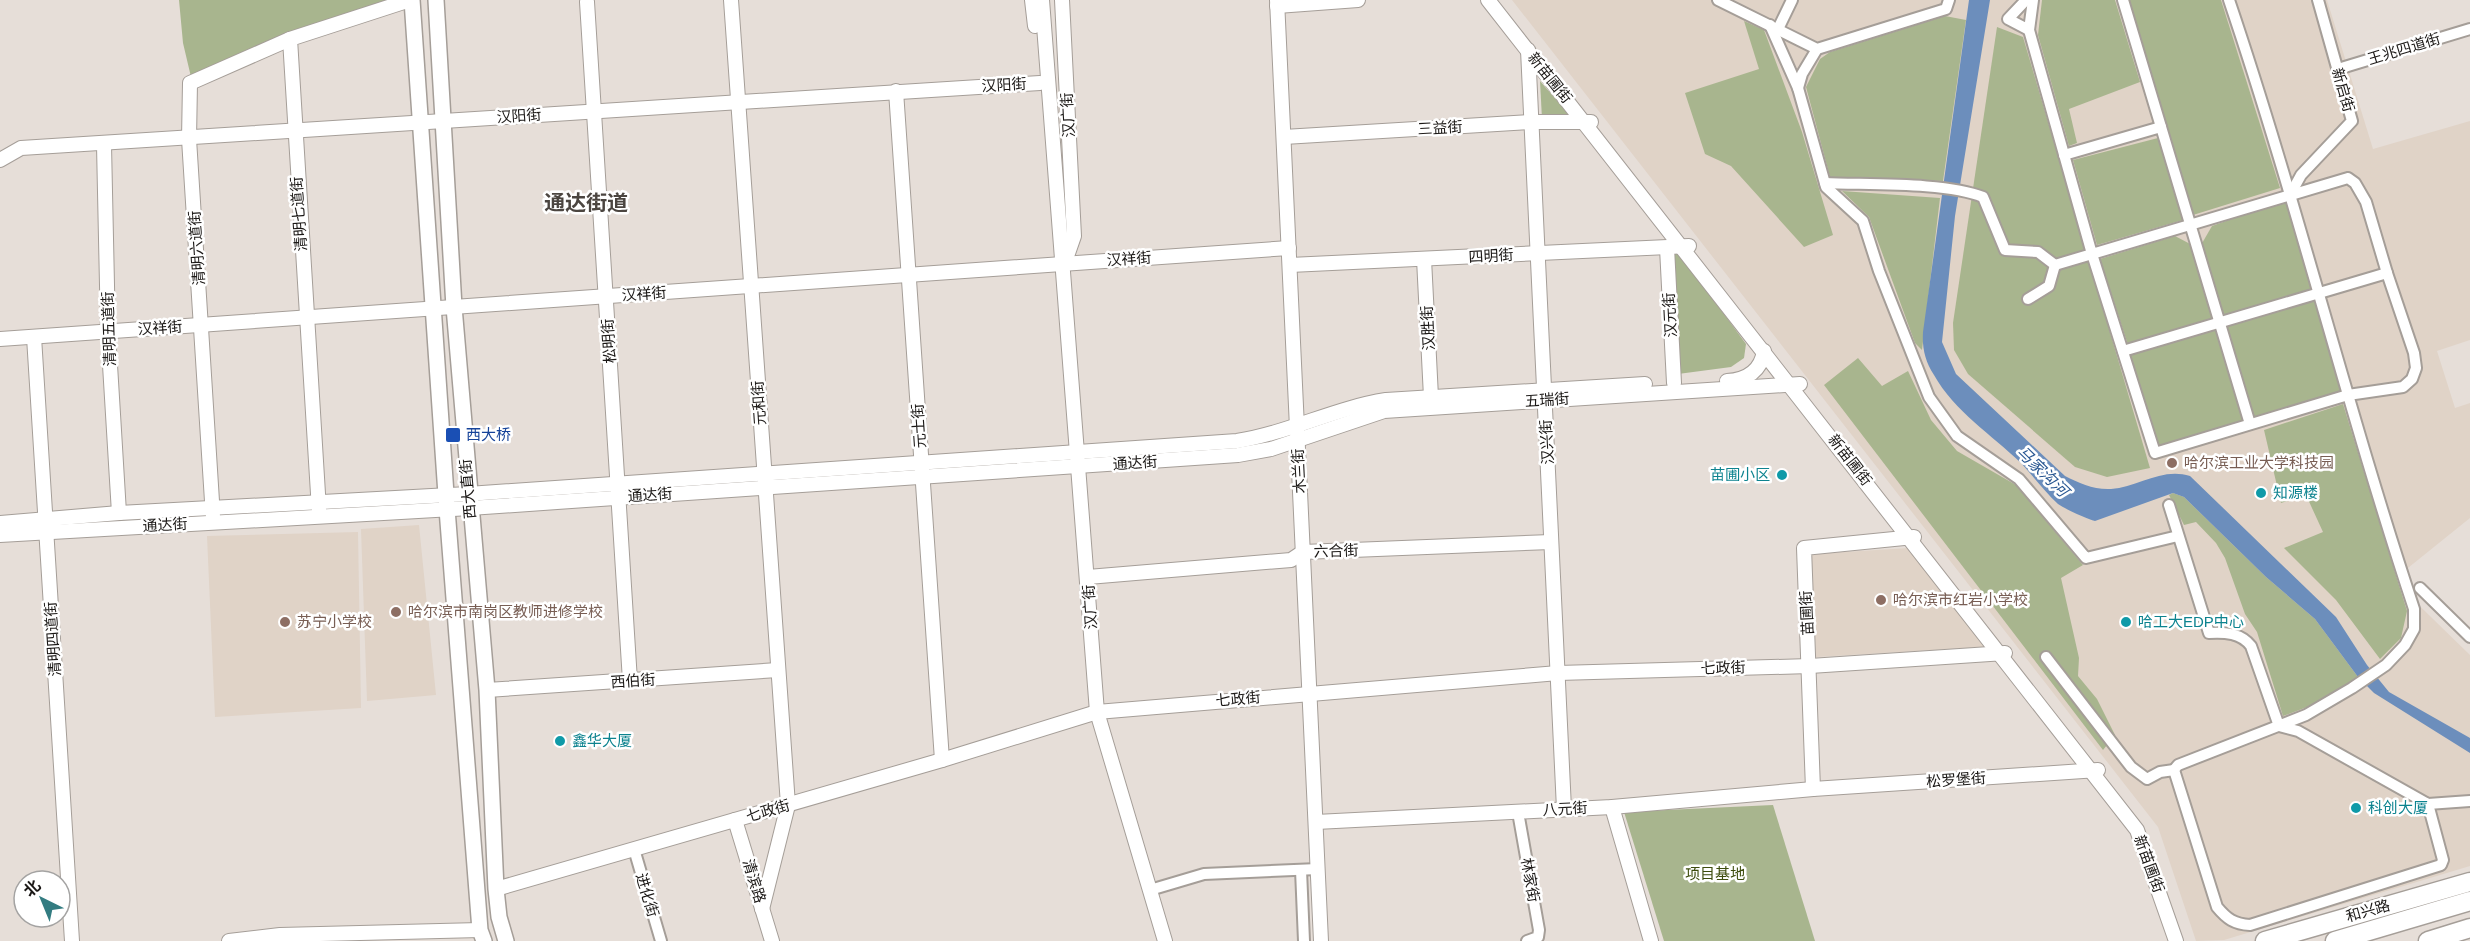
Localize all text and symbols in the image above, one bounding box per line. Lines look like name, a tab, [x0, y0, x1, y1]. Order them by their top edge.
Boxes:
street label: 王兆四道街	[2365, 29, 2442, 68]
street label: 新苗圃街	[1525, 49, 1576, 106]
street label: 新启街	[2329, 66, 2358, 114]
street label: 汉阳街	[981, 75, 1027, 94]
street label: 汉广街	[1058, 92, 1077, 138]
street label: 汉阳街	[496, 105, 542, 126]
street label: 三益街	[1417, 118, 1463, 137]
street label: 清明七道街	[287, 176, 310, 252]
district label: 通达街道	[544, 191, 628, 214]
street label: 清明六道街	[185, 210, 208, 286]
street label: 四明街	[1468, 246, 1514, 265]
street label: 汉祥街	[1106, 248, 1152, 269]
street label: 汉祥街	[621, 283, 667, 304]
street label: 清明五道街	[99, 291, 118, 367]
street label: 汉元街	[1660, 292, 1679, 338]
street label: 汉胜街	[1418, 305, 1437, 351]
street label: 汉祥街	[137, 317, 183, 338]
street label: 松明街	[598, 318, 619, 364]
street label: 元和街	[748, 380, 769, 426]
street label: 五瑞街	[1524, 389, 1570, 410]
street label: 元士街	[908, 403, 929, 449]
street label: 汉兴街	[1537, 419, 1556, 465]
marker: 西大桥	[444, 426, 462, 444]
place label: 西大桥	[466, 426, 511, 443]
street label: 新苗圃街	[1825, 431, 1876, 489]
water label: 马家沟河	[2014, 443, 2074, 502]
street label: 木兰街	[1289, 448, 1308, 494]
street label: 通达街	[1112, 452, 1158, 473]
place label: 哈尔滨工业大学科技园	[2184, 454, 2334, 471]
marker: 哈尔滨工业大学科技园	[2165, 456, 2179, 470]
street label: 西大直街	[456, 458, 479, 520]
place label: 苗圃小区	[1710, 466, 1770, 483]
marker: 苗圃小区	[1775, 468, 1789, 482]
street label: 通达街	[627, 484, 673, 505]
place label: 知源楼	[2273, 484, 2318, 501]
marker: 知源楼	[2254, 486, 2268, 500]
street label: 通达街	[142, 515, 188, 534]
street label: 六合街	[1313, 541, 1359, 560]
street label: 汉广街	[1079, 584, 1100, 630]
street label: 苗圃街	[1797, 590, 1816, 636]
place label: 哈尔滨市红岩小学校	[1893, 591, 2028, 608]
marker: 哈尔滨市红岩小学校	[1874, 593, 1888, 607]
street label: 清明四道街	[41, 601, 64, 677]
place label: 哈尔滨市南岗区教师进修学校	[408, 603, 603, 620]
marker: 哈尔滨市南岗区教师进修学校	[389, 605, 403, 619]
place label: 苏宁小学校	[297, 613, 372, 630]
place label: 哈工大EDP中心	[2138, 613, 2244, 630]
marker: 苏宁小学校	[278, 615, 292, 629]
marker: 哈工大EDP中心	[2119, 615, 2133, 629]
street label: 七政街	[1700, 658, 1746, 677]
street label: 西伯街	[610, 670, 656, 691]
street label: 七政街	[1215, 688, 1261, 709]
place label: 鑫华大厦	[572, 732, 632, 749]
marker: 鑫华大厦	[553, 734, 567, 748]
street label: 松罗堡街	[1925, 769, 1986, 790]
street label: 七政街	[744, 796, 792, 825]
street label: 八元街	[1542, 799, 1588, 818]
place label: 科创大厦	[2368, 799, 2428, 816]
marker: 科创大厦	[2349, 801, 2363, 815]
street label: 新苗圃街	[2131, 833, 2168, 895]
street label: 林家街	[1518, 856, 1543, 904]
street label: 清滨路	[740, 857, 769, 905]
park label: 项目基地	[1685, 865, 1745, 882]
north arrow	[12, 869, 72, 929]
street label: 进化街	[633, 871, 662, 919]
text: 北	[20, 877, 44, 900]
street label: 和兴路	[2344, 896, 2392, 925]

